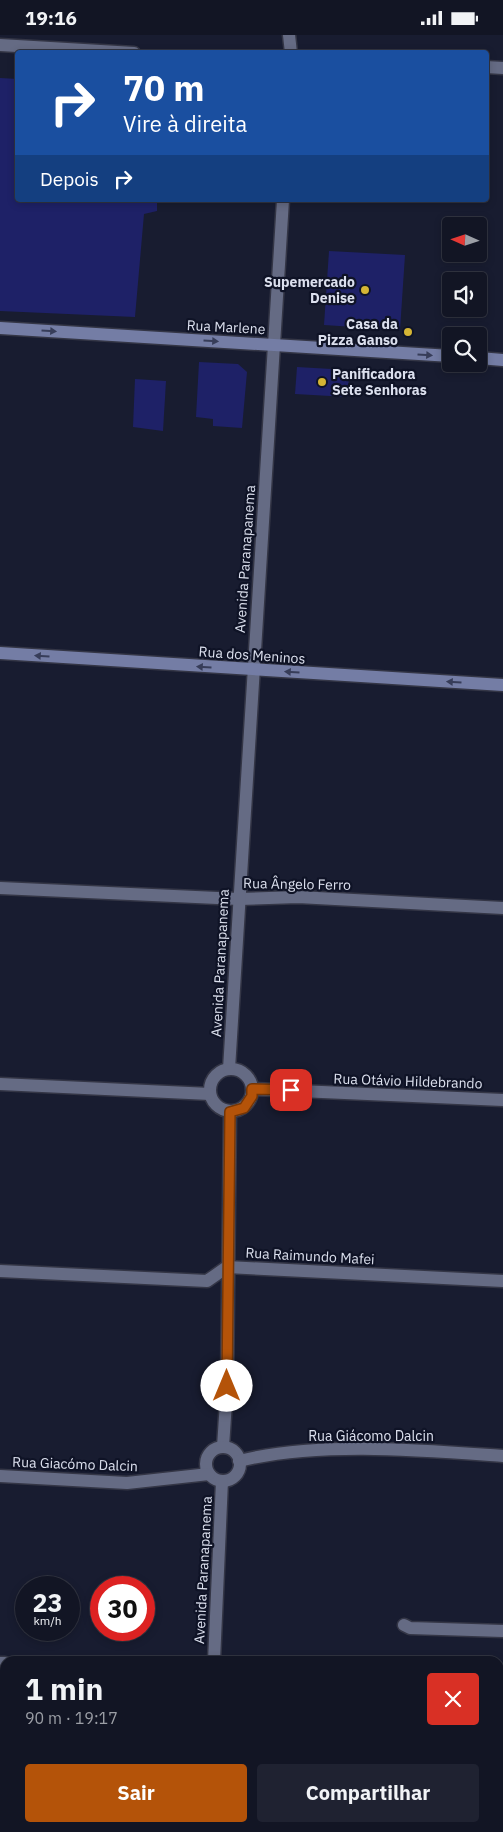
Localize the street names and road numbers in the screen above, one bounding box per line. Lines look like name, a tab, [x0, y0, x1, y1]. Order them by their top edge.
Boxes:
street label: Rua Marlene	[186, 316, 266, 338]
street label: Avenida Paranapanema	[231, 484, 259, 634]
street label: Rua dos Meninos	[198, 642, 306, 668]
street label: Rua Ângelo Ferro	[243, 874, 351, 894]
street label: Avenida Paranapanema	[207, 888, 233, 1037]
street label: Rua Otávio Hildebrando	[333, 1069, 483, 1093]
street label: Rua Raimundo Mafei	[245, 1244, 375, 1268]
street label: Rua Giácomo Dalcin	[308, 1427, 434, 1445]
street label: Rua Giacómo Dalcin	[12, 1453, 138, 1475]
street label: Avenida Paranapanema	[190, 1495, 216, 1644]

